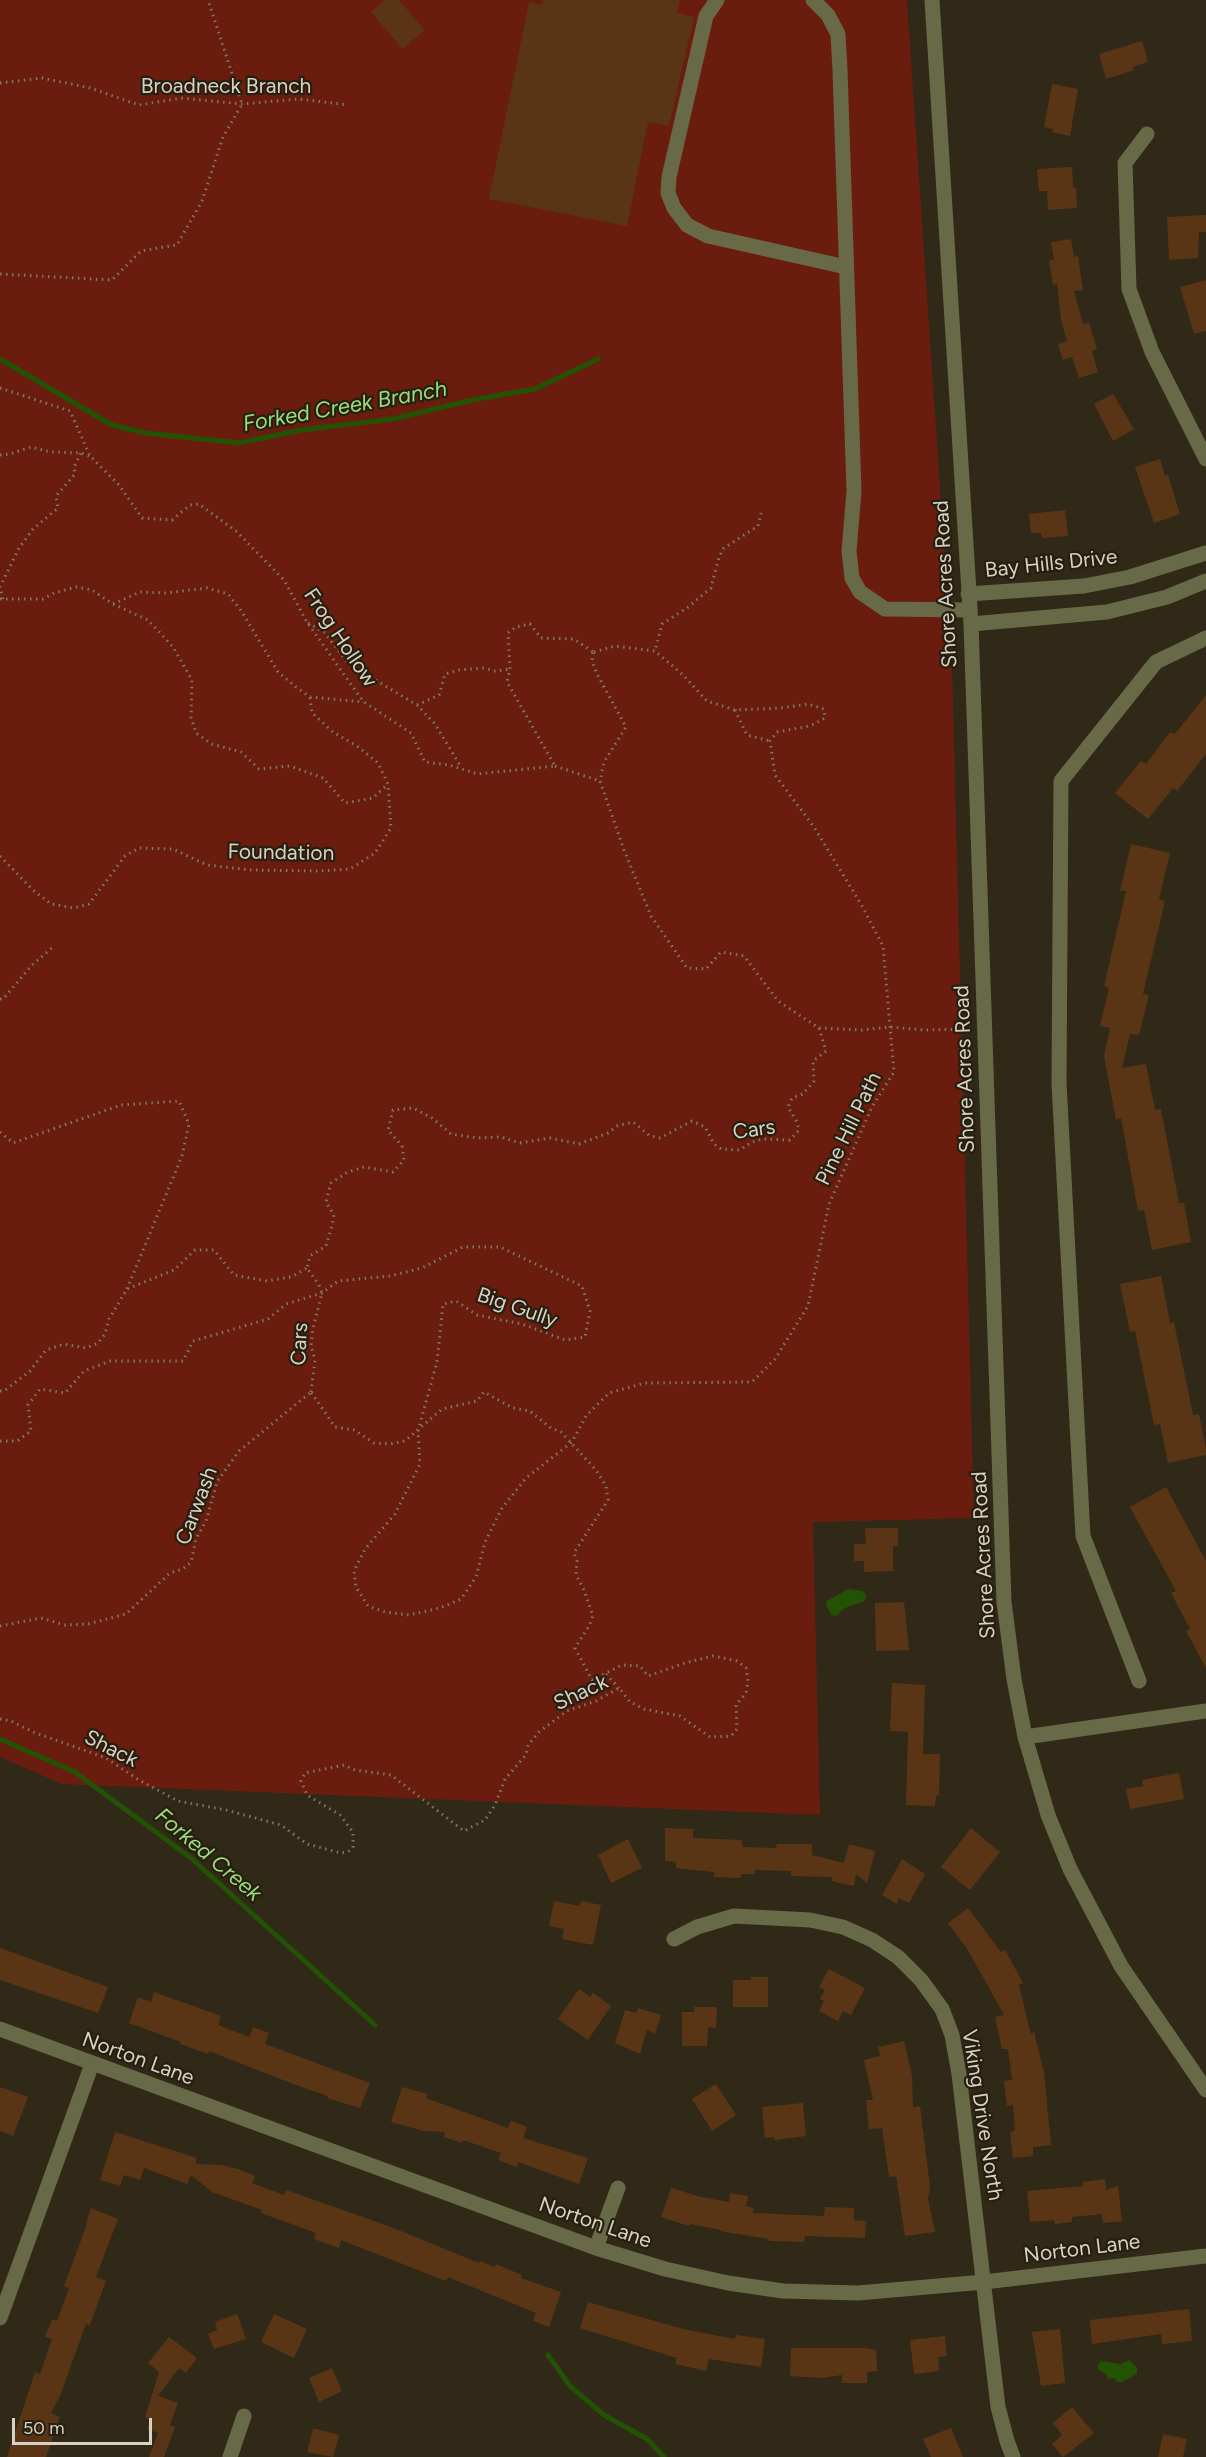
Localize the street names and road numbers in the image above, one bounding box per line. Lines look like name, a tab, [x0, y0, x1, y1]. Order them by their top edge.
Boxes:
street label: Broadneck Branch	[141, 74, 311, 100]
street label: Shore Acres Road	[929, 500, 963, 668]
street label: Bay Hills Drive	[984, 545, 1118, 583]
street label: Frog Hollow	[298, 584, 382, 692]
street label: Foundation	[227, 839, 335, 867]
street label: Shore Acres Road	[949, 985, 981, 1153]
street label: Pine Hill Path	[811, 1068, 887, 1190]
street label: Cars	[731, 1115, 777, 1145]
street label: Big Gully	[474, 1283, 560, 1333]
street label: Cars	[286, 1322, 314, 1366]
street label: Carwash	[171, 1463, 223, 1549]
street label: Shore Acres Road	[967, 1471, 1001, 1639]
street label: Shack	[550, 1670, 612, 1716]
street label: Shack	[80, 1725, 142, 1773]
street label: Norton Lane	[79, 2027, 197, 2091]
street label: Viking Drive North	[956, 2028, 1008, 2202]
street label: Norton Lane	[535, 2192, 655, 2254]
street label: Norton Lane	[1022, 2229, 1142, 2269]

